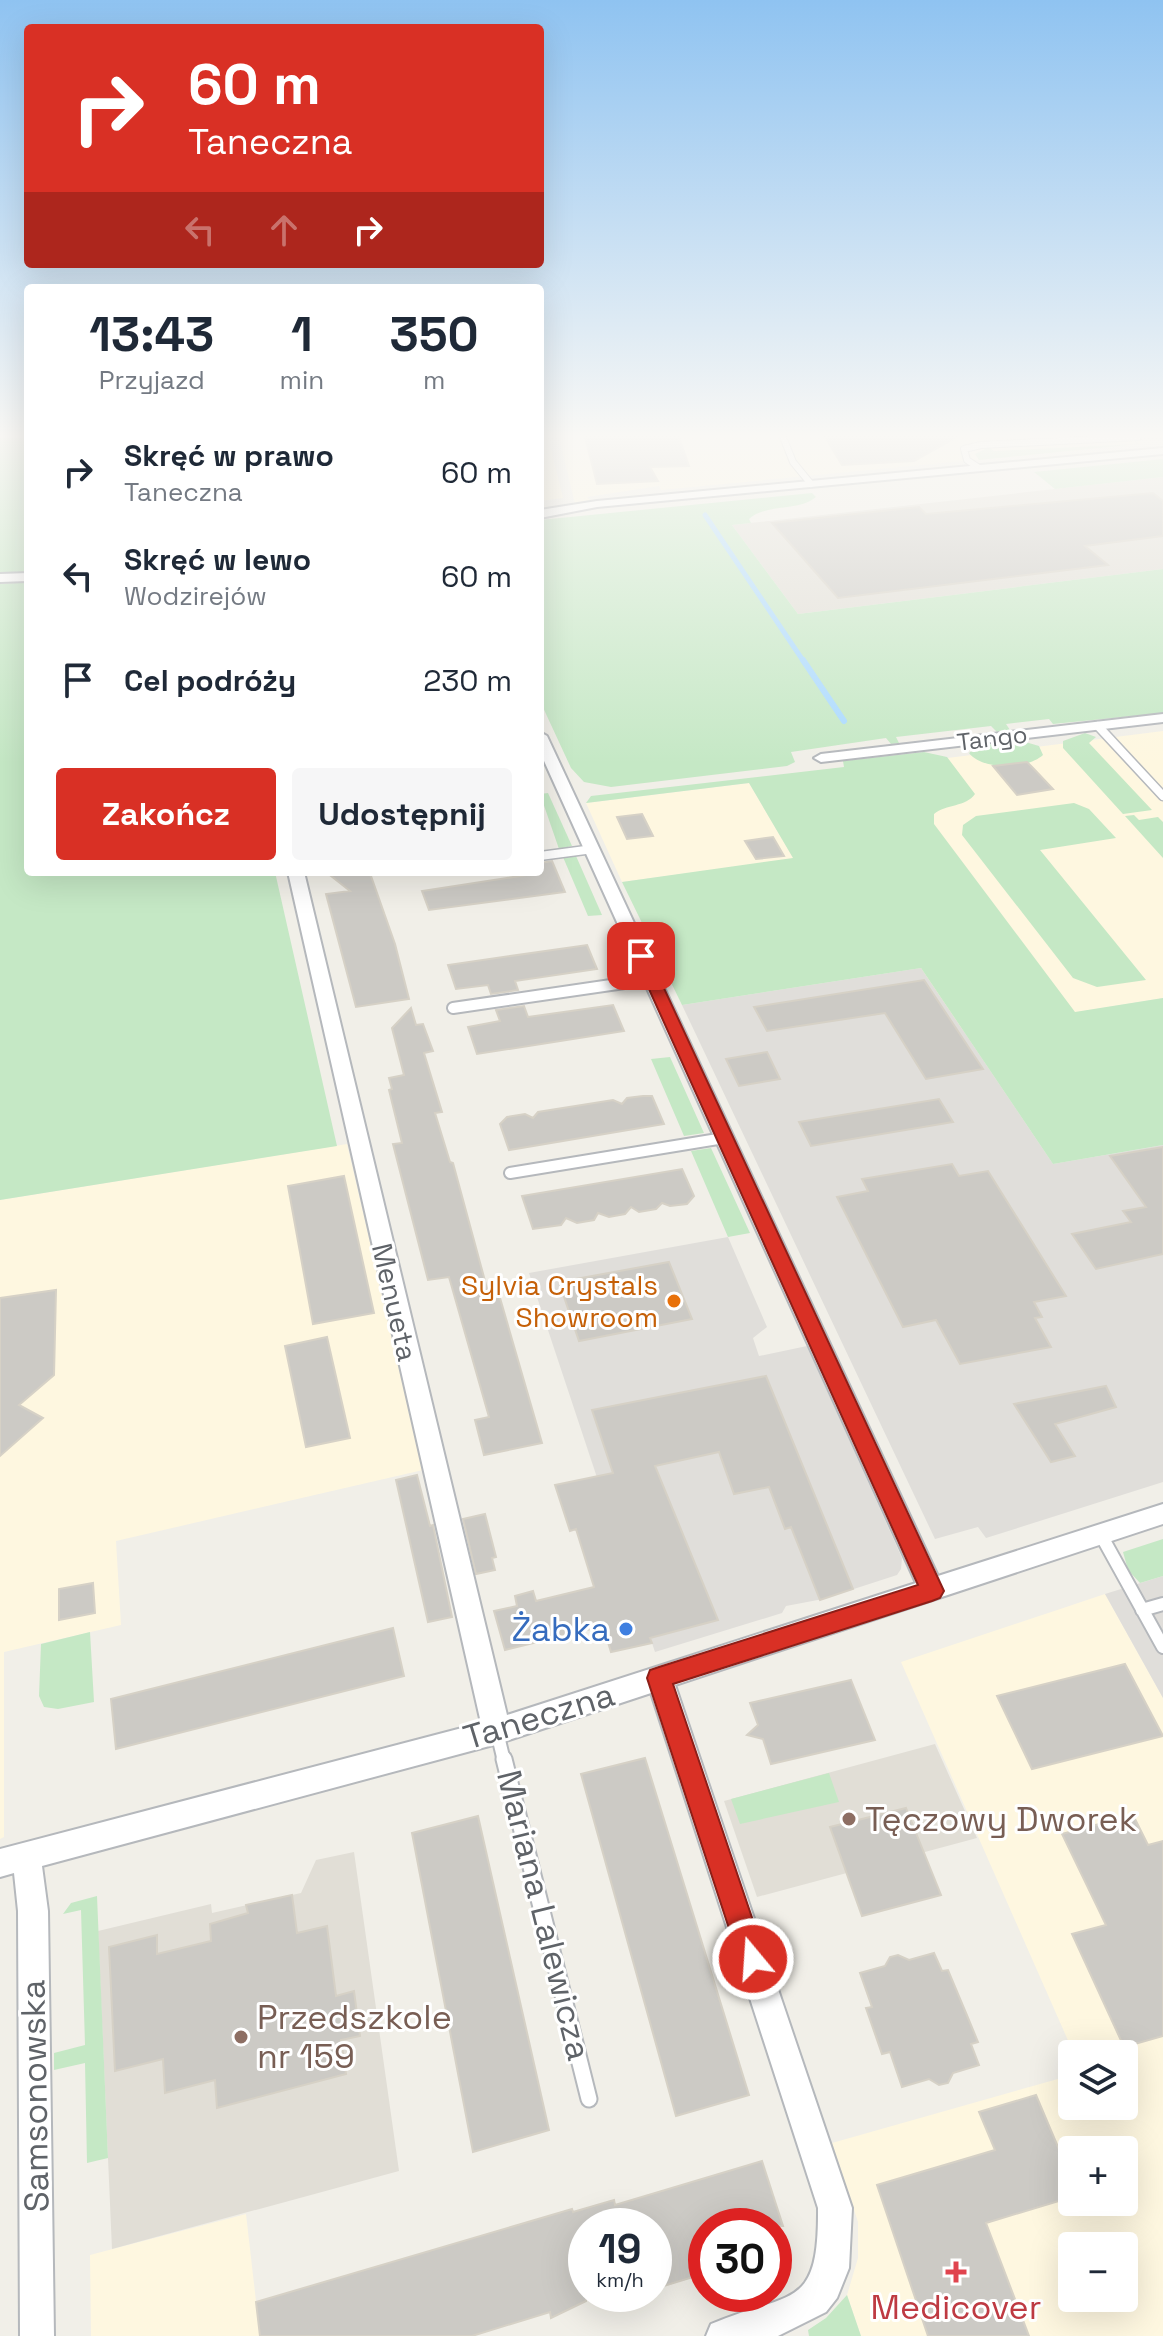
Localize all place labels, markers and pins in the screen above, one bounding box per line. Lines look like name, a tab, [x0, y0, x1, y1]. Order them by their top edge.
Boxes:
pin	[607, 922, 675, 990]
place label: Sylvia Crystals Showroom	[461, 1267, 658, 1335]
marker: Sylvia Crystals Showroom	[665, 1292, 683, 1310]
place label: Żabka	[511, 1608, 610, 1651]
marker: Żabka	[617, 1620, 635, 1638]
place label: Tęczowy Dworek	[865, 1798, 1137, 1841]
marker: Tęczowy Dworek	[840, 1810, 858, 1828]
place label: Przedszkole nr 159	[257, 1996, 452, 2078]
marker: Przedszkole nr 159	[232, 2028, 250, 2046]
marker: Medicover	[945, 2261, 967, 2283]
place label: Medicover	[871, 2286, 1042, 2329]

